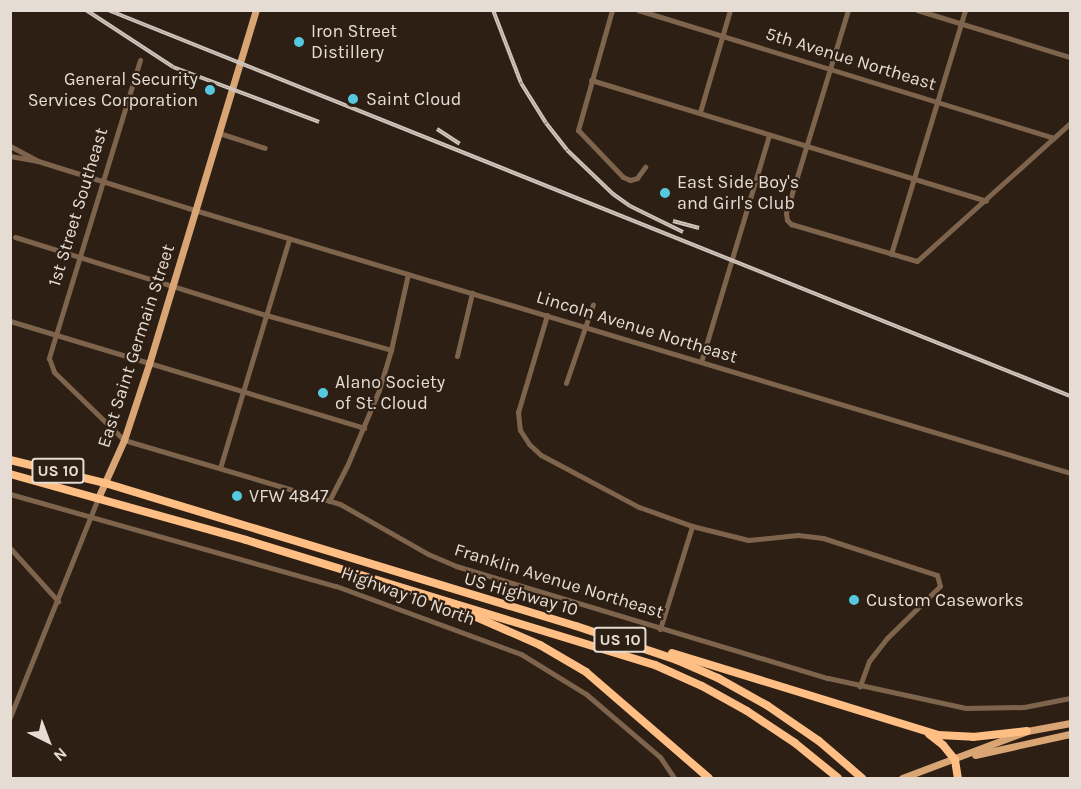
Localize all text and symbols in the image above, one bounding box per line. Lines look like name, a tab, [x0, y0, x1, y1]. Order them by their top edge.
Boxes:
place label: Iron Street Distillery	[311, 21, 397, 63]
street label: 5th Avenue Northeast	[763, 23, 939, 95]
marker: Iron Street Distillery	[292, 35, 306, 49]
place label: General Security Services Corporation	[28, 69, 198, 112]
marker: General Security Services Corporation	[203, 83, 217, 97]
place label: Saint Cloud	[366, 88, 462, 110]
marker: Saint Cloud	[344, 90, 362, 108]
street label: 1st Street Southeast	[44, 125, 112, 289]
place label: East Side Boy's and Girl's Club	[677, 172, 799, 214]
marker: East Side Boy's and Girl's Club	[658, 186, 672, 200]
street label: East Saint Germain Street	[93, 242, 179, 450]
street label: Lincoln Avenue Northeast	[534, 286, 740, 368]
place label: Alano Society of St. Cloud	[335, 372, 445, 415]
marker: Alano Society of St. Cloud	[316, 386, 330, 400]
road number: US 10	[31, 458, 85, 484]
place label: VFW 4847	[249, 485, 328, 507]
marker: VFW 4847	[230, 489, 244, 503]
street label: Franklin Avenue Northeast	[452, 539, 666, 623]
street label: Highway 10 North	[338, 562, 478, 630]
street label: US Highway 10	[462, 567, 580, 621]
place label: Custom Caseworks	[866, 589, 1024, 611]
marker: Custom Caseworks	[847, 593, 861, 607]
road number: US 10	[593, 627, 647, 653]
north arrow	[18, 711, 78, 771]
text: N	[50, 744, 71, 766]

